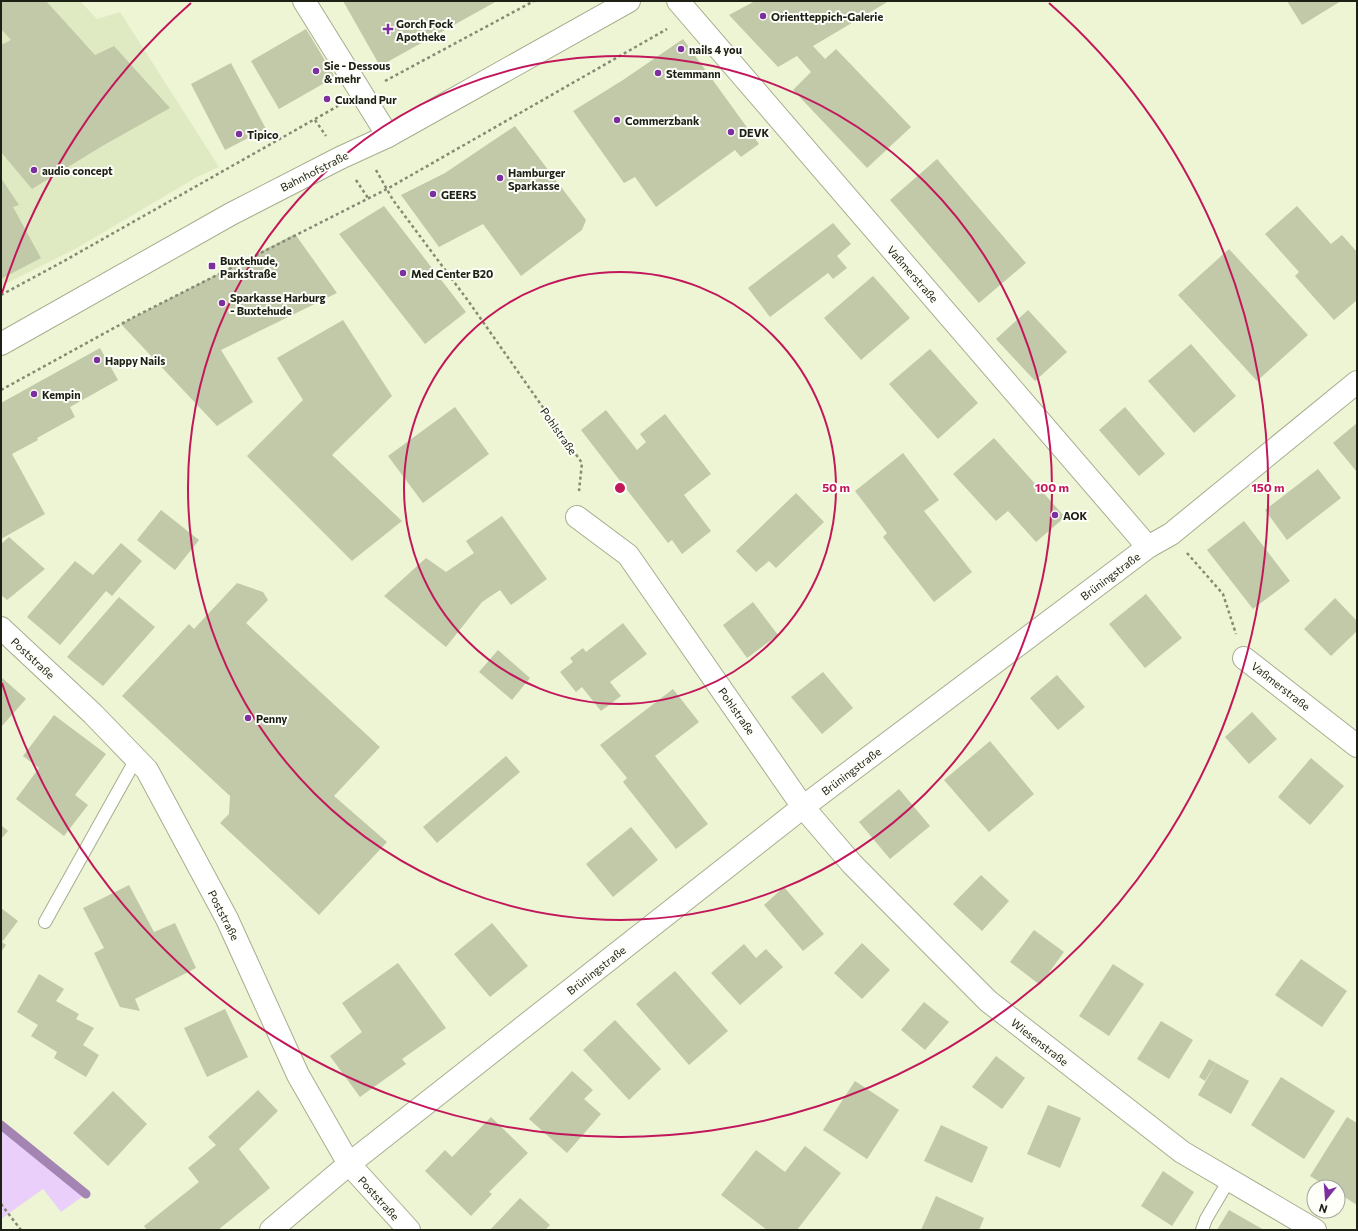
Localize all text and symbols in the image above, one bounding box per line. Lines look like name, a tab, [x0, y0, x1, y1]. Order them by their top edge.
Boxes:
place label: Orientteppich-Galerie	[771, 10, 883, 23]
marker: Orientteppich-Galerie	[758, 11, 768, 21]
place label: Gorch Fock Apotheke	[396, 17, 454, 43]
marker: Gorch Fock Apotheke	[383, 24, 393, 34]
place label: nails 4 you	[689, 43, 742, 56]
marker: nails 4 you	[676, 44, 686, 54]
place label: Sie - Dessous & mehr	[324, 59, 390, 85]
marker: Sie - Dessous & mehr	[311, 66, 321, 76]
place label: Stemmann	[666, 67, 721, 80]
marker: Stemmann	[653, 68, 663, 78]
place label: Cuxland Pur	[335, 93, 397, 106]
marker: Cuxland Pur	[322, 94, 332, 104]
place label: Commerzbank	[625, 114, 700, 127]
marker: Commerzbank	[612, 115, 622, 125]
place label: DEVK	[739, 126, 769, 139]
marker: DEVK	[726, 127, 736, 137]
place label: Tipico	[247, 128, 279, 141]
marker: Tipico	[234, 129, 244, 139]
street label: Bahnhofstraße	[278, 148, 350, 194]
place label: audio concept	[42, 164, 113, 177]
marker: audio concept	[29, 165, 39, 175]
place label: Hamburger Sparkasse	[508, 166, 566, 192]
marker: Hamburger Sparkasse	[495, 173, 505, 183]
place label: GEERS	[441, 188, 477, 201]
marker: GEERS	[428, 189, 438, 199]
street label: Vaßmerstraße	[885, 243, 941, 305]
place label: Buxtehude, Parkstraße	[220, 254, 278, 280]
marker: Buxtehude, Parkstraße	[207, 261, 217, 271]
place label: Med Center B20	[411, 267, 493, 280]
marker: Med Center B20	[398, 268, 408, 278]
place label: Sparkasse Harburg - Buxtehude	[230, 291, 326, 317]
marker: Sparkasse Harburg - Buxtehude	[217, 298, 227, 308]
place label: Happy Nails	[105, 354, 165, 367]
marker: Happy Nails	[92, 355, 102, 365]
place label: Kempin	[42, 388, 81, 401]
marker: Kempin	[29, 389, 39, 399]
street label: Pohlstraße	[538, 405, 580, 457]
text: 50 m	[822, 480, 850, 494]
text: 100 m	[1035, 480, 1069, 494]
text: 150 m	[1251, 480, 1285, 494]
centre of rings	[613, 481, 627, 495]
place label: AOK	[1063, 509, 1088, 522]
marker: AOK	[1050, 510, 1060, 520]
street label: Brüningstraße	[1078, 549, 1142, 603]
street label: Poststraße	[9, 635, 58, 682]
street label: Vaßmerstraße	[1249, 659, 1313, 713]
street label: Pohlstraße	[716, 685, 758, 737]
place label: Penny	[256, 712, 287, 725]
marker: Penny	[243, 713, 253, 723]
street label: Brüningstraße	[819, 744, 883, 798]
street label: Poststraße	[206, 888, 242, 942]
street label: Brüningstraße	[564, 943, 628, 997]
street label: Wiesenstraße	[1009, 1016, 1071, 1068]
street label: Poststraße	[356, 1173, 402, 1223]
north arrow	[1306, 1179, 1346, 1219]
text: N	[1317, 1202, 1329, 1216]

